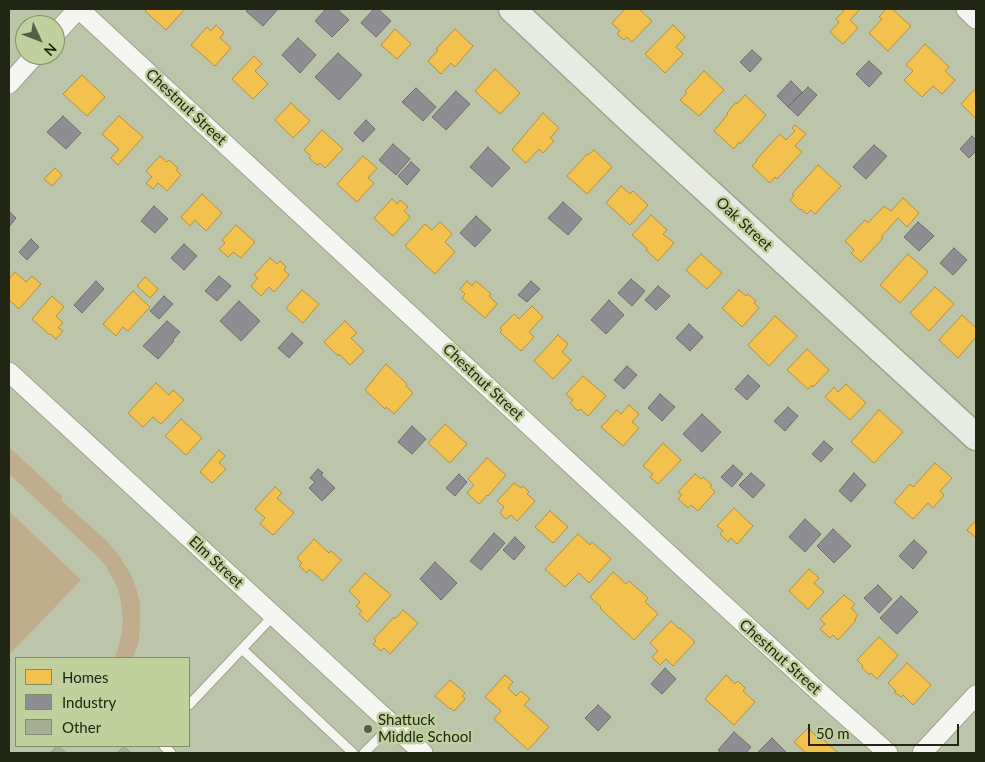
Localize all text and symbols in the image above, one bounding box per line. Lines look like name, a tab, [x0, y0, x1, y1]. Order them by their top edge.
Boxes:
north arrow	[15, 15, 65, 65]
text: N	[41, 40, 61, 60]
street label: Chestnut Street	[142, 65, 230, 149]
street label: Oak Street	[712, 193, 776, 255]
street label: Chestnut Street	[439, 340, 527, 424]
street label: Elm Street	[185, 532, 247, 592]
street label: Chestnut Street	[735, 616, 825, 698]
legend	[15, 657, 190, 747]
text: Homes	[62, 668, 108, 686]
text: Industry	[62, 693, 116, 711]
place label: Shattuck Middle School	[378, 711, 472, 746]
scale bar	[810, 714, 961, 746]
text: Other	[62, 718, 101, 736]
marker: Shattuck Middle School	[362, 723, 374, 735]
text: 50 m	[816, 724, 850, 742]

